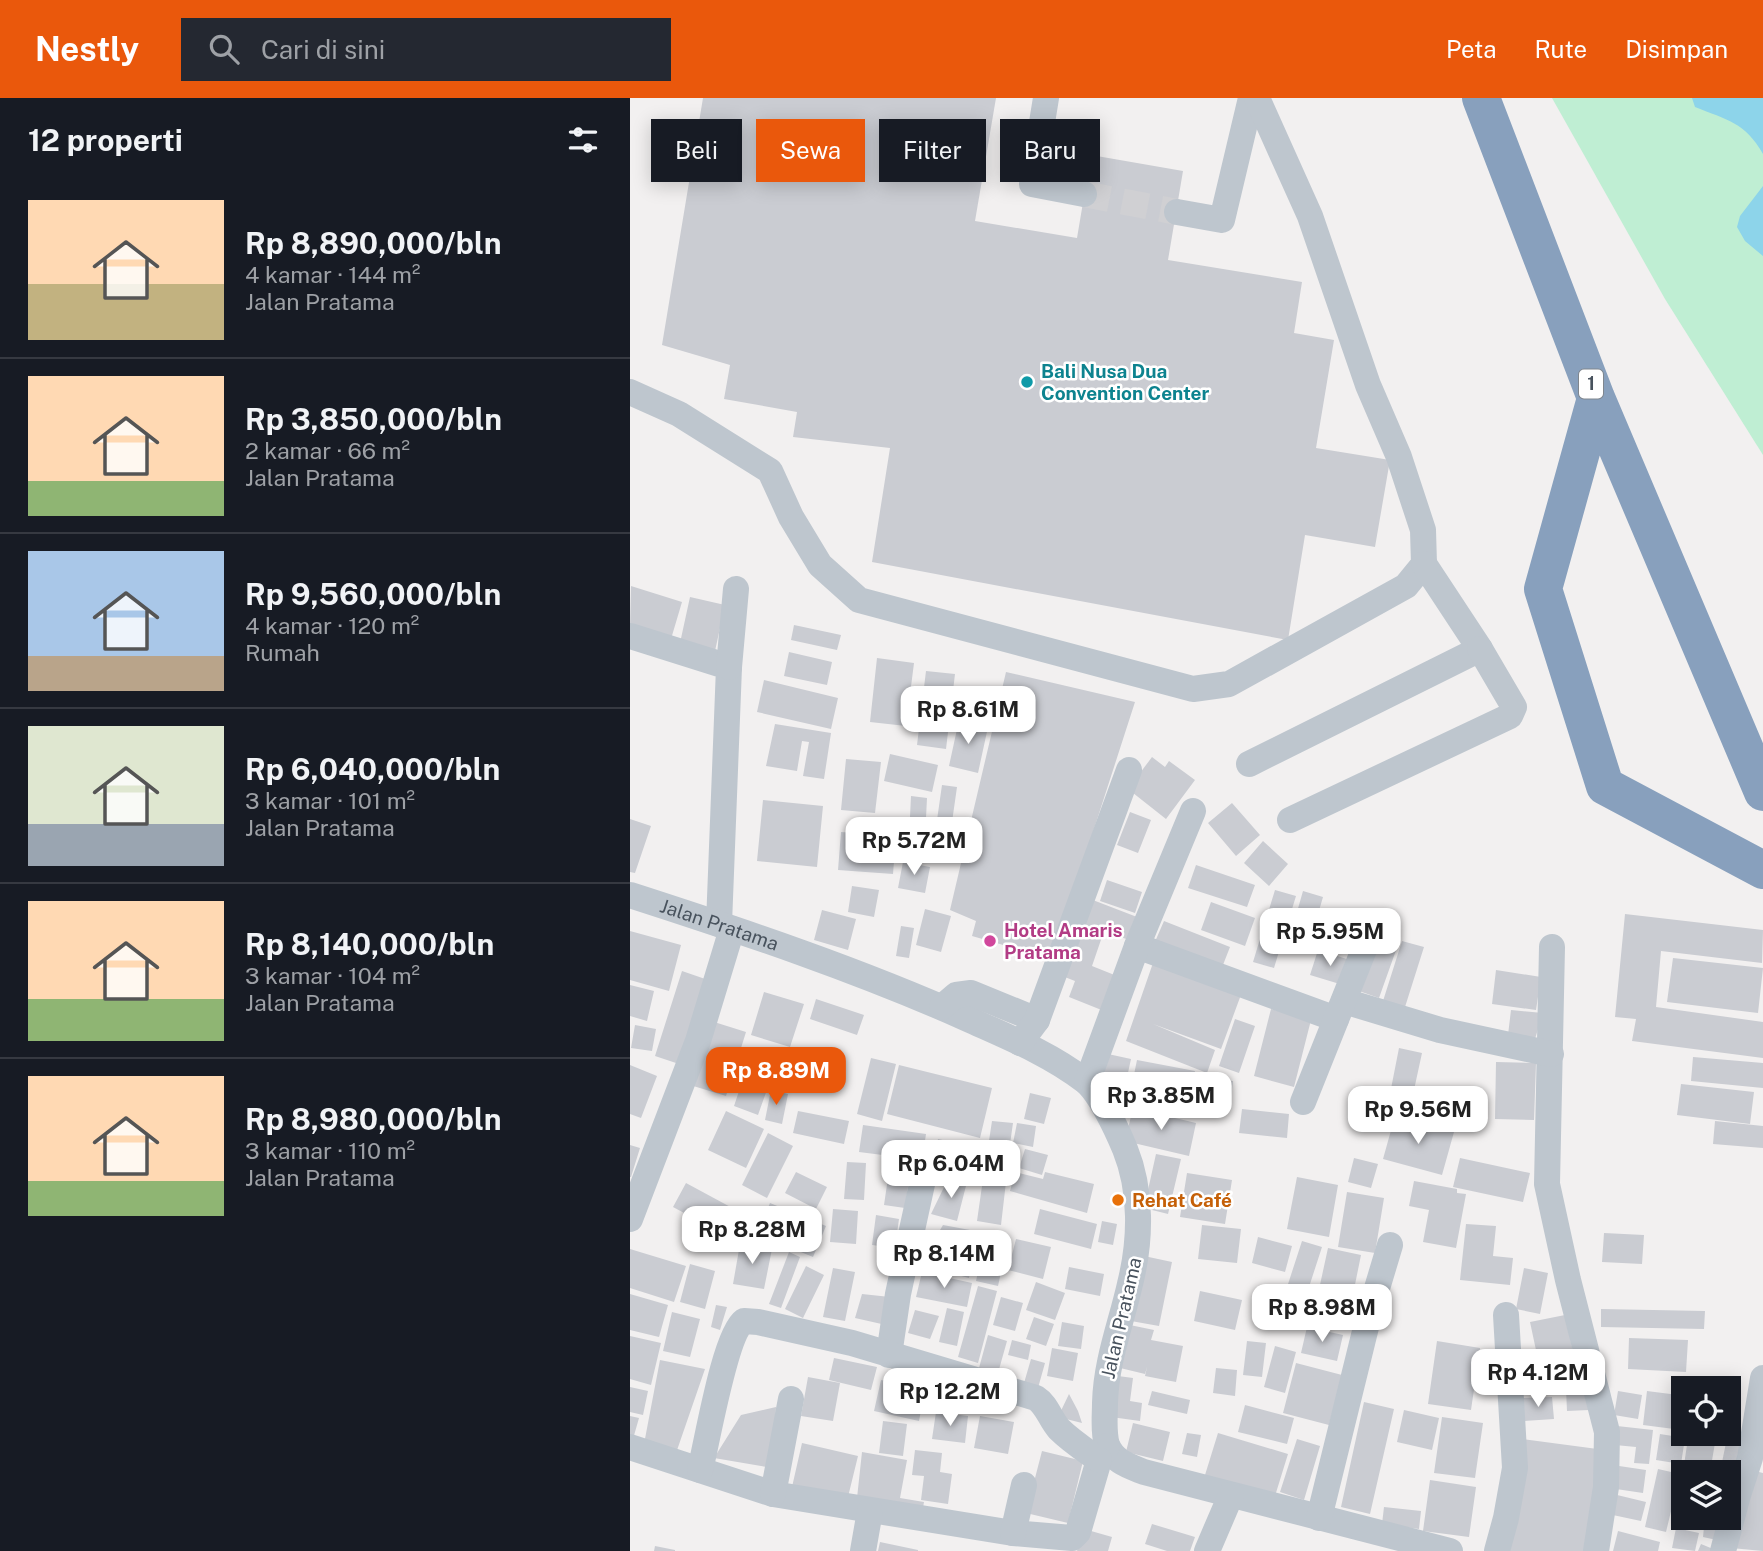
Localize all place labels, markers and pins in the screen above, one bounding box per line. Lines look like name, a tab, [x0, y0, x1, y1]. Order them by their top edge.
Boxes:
place label: Bali Nusa Dua Convention Center	[1041, 360, 1210, 404]
marker: Bali Nusa Dua Convention Center	[1019, 374, 1035, 390]
pin: Rp 8.61M	[896, 686, 1040, 746]
pin: Rp 5.72M	[842, 818, 986, 877]
pin: Rp 5.95M	[1258, 908, 1402, 968]
place label: Hotel Amaris Pratama	[1004, 919, 1123, 963]
marker: Hotel Amaris Pratama	[982, 933, 998, 949]
pin: Rp 8.89M	[704, 1048, 848, 1107]
pin: Rp 3.85M	[1089, 1072, 1233, 1132]
pin: Rp 9.56M	[1346, 1086, 1490, 1146]
pin: Rp 6.04M	[879, 1140, 1023, 1200]
place label: Rehat Café	[1132, 1189, 1232, 1211]
marker: Rehat Café	[1110, 1192, 1126, 1208]
pin: Rp 8.28M	[680, 1206, 824, 1266]
pin: Rp 8.14M	[872, 1230, 1016, 1290]
pin: Rp 8.98M	[1250, 1284, 1394, 1344]
pin: Rp 4.12M	[1466, 1350, 1610, 1409]
pin: Rp 12.2M	[878, 1368, 1022, 1428]

